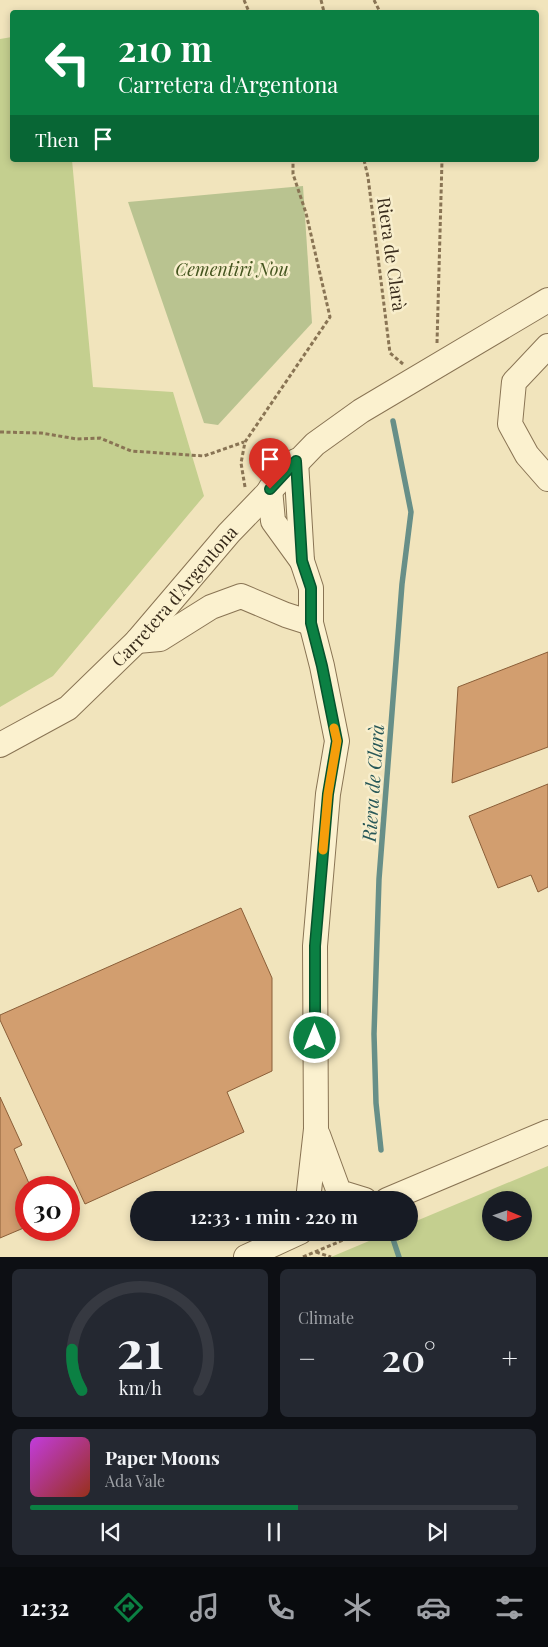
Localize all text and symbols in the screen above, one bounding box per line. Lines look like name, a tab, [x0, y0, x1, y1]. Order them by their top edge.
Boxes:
text: 210 m	[118, 24, 212, 71]
icon: left	[35, 30, 100, 95]
text: Carretera d'Argentona	[118, 69, 338, 99]
icon: arrive	[89, 125, 117, 153]
text: Then	[35, 126, 79, 152]
street label: Riera de Clarà	[372, 195, 412, 313]
park label: Cementiri Nou	[175, 257, 289, 281]
pin	[249, 438, 291, 489]
icon: arrive	[256, 445, 284, 473]
street label: Carretera d'Argentona	[106, 520, 242, 672]
water label: Riera de Clarà	[355, 723, 389, 844]
position arrow	[288, 1011, 340, 1063]
speed limit sign: 30	[15, 1176, 80, 1241]
north arrow	[482, 1191, 532, 1241]
map controls	[482, 1191, 532, 1241]
text: 12:33 · 1 min · 220 m	[190, 1203, 358, 1229]
text: Climate	[298, 1307, 354, 1328]
text: 21	[116, 1313, 164, 1382]
text: 20°	[382, 1331, 436, 1382]
text: −	[298, 1339, 316, 1376]
text: +	[502, 1339, 518, 1376]
text: km/h	[119, 1376, 162, 1399]
text: Paper Moons	[105, 1444, 220, 1470]
text: Ada Vale	[105, 1470, 165, 1491]
icon: previous	[97, 1518, 125, 1546]
icon: pause	[260, 1518, 288, 1546]
icon: next	[423, 1518, 451, 1546]
icon: directions	[111, 1590, 146, 1625]
icon: music	[187, 1590, 222, 1625]
icon: phone	[263, 1590, 298, 1625]
icon: climate	[340, 1590, 375, 1625]
icon: car	[416, 1590, 451, 1625]
icon: filters	[492, 1590, 527, 1625]
text: 12:32	[21, 1592, 69, 1622]

